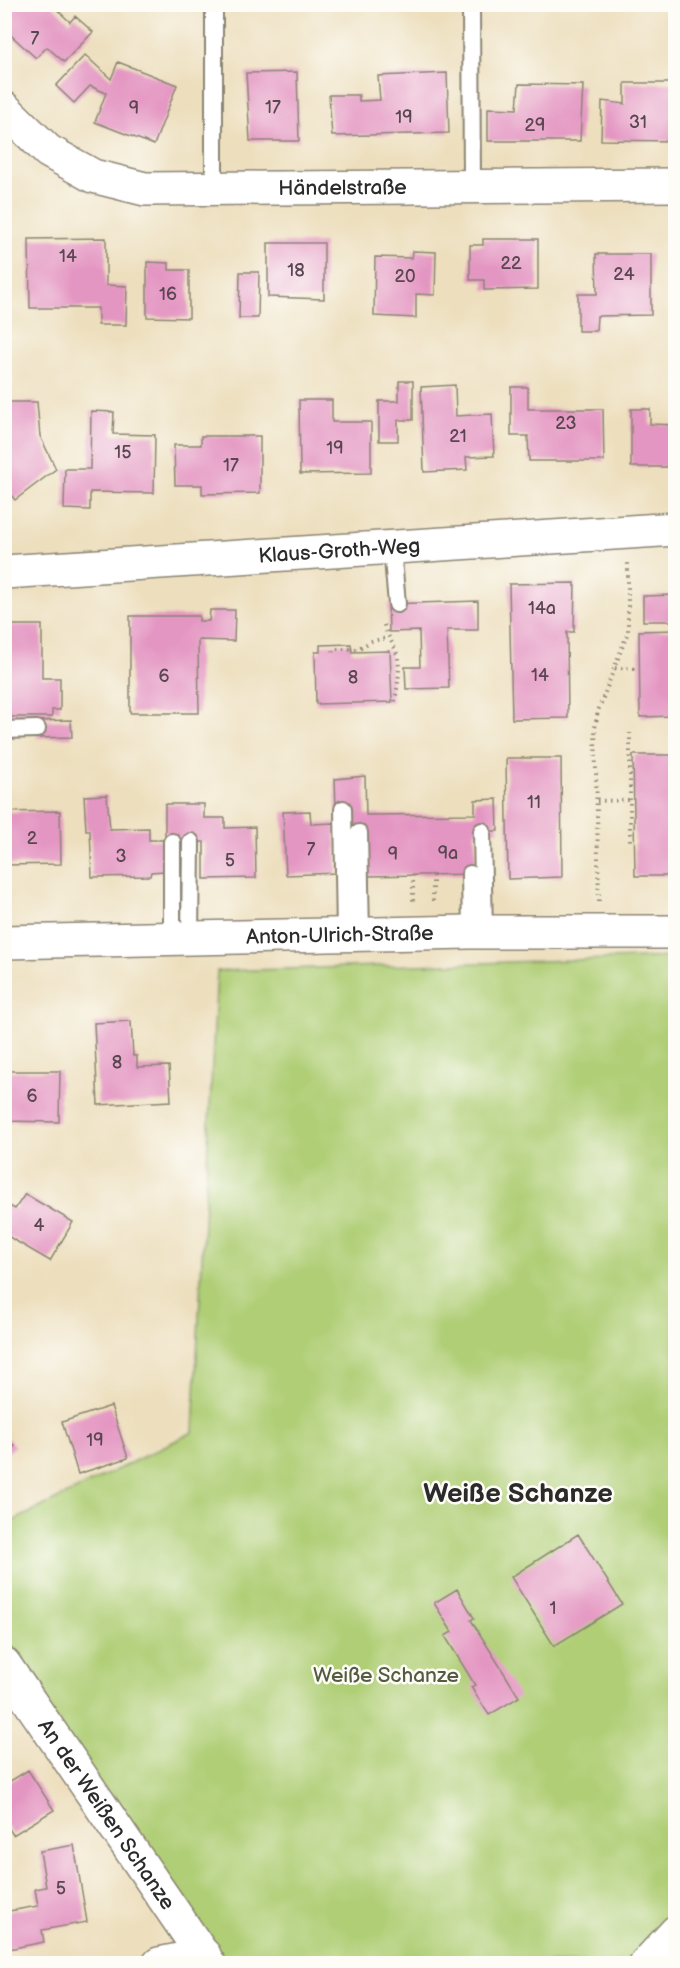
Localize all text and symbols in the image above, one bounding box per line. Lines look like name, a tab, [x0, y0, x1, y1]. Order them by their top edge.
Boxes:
house number: 7	[31, 28, 40, 49]
house number: 17	[265, 97, 281, 118]
house number: 9	[129, 98, 139, 119]
house number: 19	[395, 107, 413, 128]
house number: 31	[629, 112, 647, 133]
house number: 29	[524, 115, 546, 136]
street label: Händelstraße	[278, 175, 407, 200]
house number: 14	[59, 246, 77, 267]
house number: 22	[500, 253, 522, 274]
house number: 18	[287, 260, 305, 281]
house number: 24	[613, 264, 635, 285]
house number: 20	[394, 266, 416, 287]
house number: 16	[159, 284, 177, 305]
house number: 23	[555, 413, 577, 434]
house number: 21	[449, 426, 467, 447]
house number: 19	[326, 438, 344, 459]
house number: 15	[114, 442, 132, 463]
house number: 17	[223, 455, 239, 476]
street label: Klaus-Groth-Weg	[258, 533, 421, 568]
house number: 14a	[528, 598, 556, 619]
house number: 14	[531, 665, 549, 686]
house number: 6	[159, 666, 170, 687]
house number: 8	[348, 667, 358, 688]
house number: 11	[527, 792, 541, 813]
house number: 2	[27, 828, 38, 849]
house number: 7	[307, 839, 316, 860]
house number: 9a	[438, 843, 458, 864]
house number: 9	[388, 844, 398, 865]
house number: 3	[115, 846, 127, 867]
house number: 5	[225, 850, 235, 871]
street label: Anton-Ulrich-Straße	[246, 920, 434, 949]
house number: 8	[112, 1052, 122, 1073]
house number: 6	[27, 1086, 38, 1107]
house number: 4	[34, 1215, 45, 1236]
house number: 19	[86, 1430, 104, 1451]
district label: Weiße Schanze	[423, 1478, 613, 1510]
house number: 1	[550, 1598, 556, 1619]
park label: Weiße Schanze	[313, 1663, 459, 1688]
street label: An der Weißen Schanze	[33, 1714, 181, 1914]
house number: 5	[56, 1878, 66, 1899]

